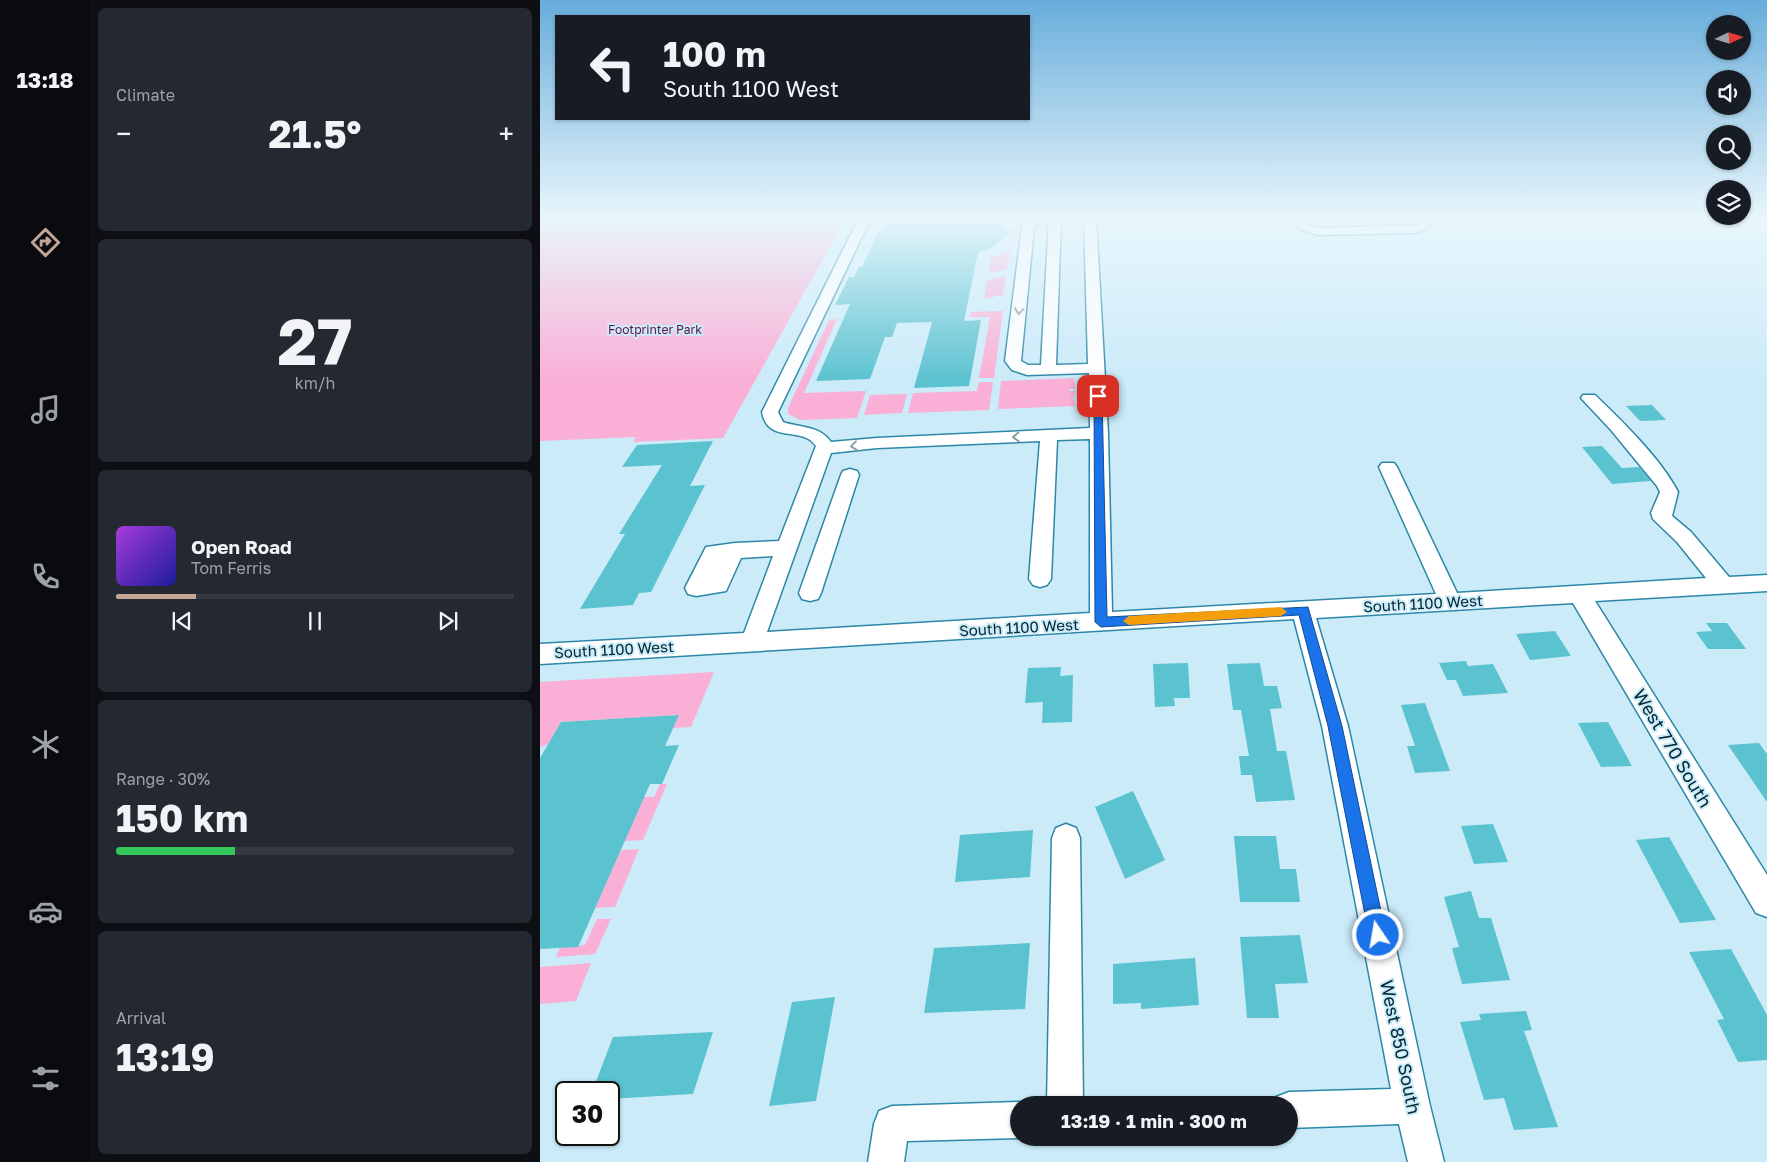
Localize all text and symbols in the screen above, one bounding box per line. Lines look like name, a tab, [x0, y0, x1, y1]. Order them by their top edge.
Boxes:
north arrow	[1706, 15, 1751, 60]
map controls	[1706, 15, 1751, 225]
text: 100 m	[663, 33, 766, 75]
icon: left	[580, 35, 645, 100]
text: 13:18	[16, 66, 74, 93]
button: sound	[1706, 70, 1751, 115]
text: South 1100 West	[663, 75, 839, 102]
text: Climate	[116, 85, 175, 105]
text: 21.5°	[269, 111, 361, 156]
text: −	[116, 117, 131, 150]
text: +	[499, 117, 514, 150]
button: search	[1706, 125, 1751, 170]
button: layers	[1706, 180, 1751, 225]
icon: directions	[28, 225, 63, 260]
text: 27	[277, 301, 353, 379]
one-way arrow	[1014, 307, 1025, 315]
park label: Footprinter Park	[608, 322, 702, 337]
text: km/h	[295, 373, 335, 393]
pin	[1077, 375, 1119, 417]
icon: arrive	[1084, 382, 1112, 410]
icon: music	[28, 392, 63, 427]
one-way arrow	[1012, 432, 1020, 442]
one-way arrow	[849, 440, 857, 451]
text: Open Road	[191, 535, 292, 558]
text: Tom Ferris	[191, 558, 271, 578]
icon: phone	[28, 559, 63, 594]
street label: South 1100 West	[1363, 591, 1483, 615]
icon: previous	[168, 607, 196, 635]
icon: pause	[301, 607, 329, 635]
icon: next	[434, 607, 462, 635]
street label: South 1100 West	[959, 615, 1079, 639]
street label: South 1100 West	[554, 637, 674, 661]
street label: West 770 South	[1629, 685, 1717, 811]
icon: climate	[28, 727, 63, 762]
text: Range · 30%	[116, 769, 210, 789]
text: 150 km	[116, 795, 248, 840]
icon: car	[28, 894, 63, 929]
position arrow	[1351, 908, 1403, 960]
street label: West 850 South	[1376, 978, 1426, 1116]
text: Arrival	[116, 1008, 166, 1028]
text: 13:19	[116, 1034, 215, 1079]
icon: filters	[28, 1061, 63, 1096]
speed limit sign: 30	[555, 1081, 620, 1146]
text: 13:19 · 1 min · 300 m	[1061, 1109, 1247, 1132]

